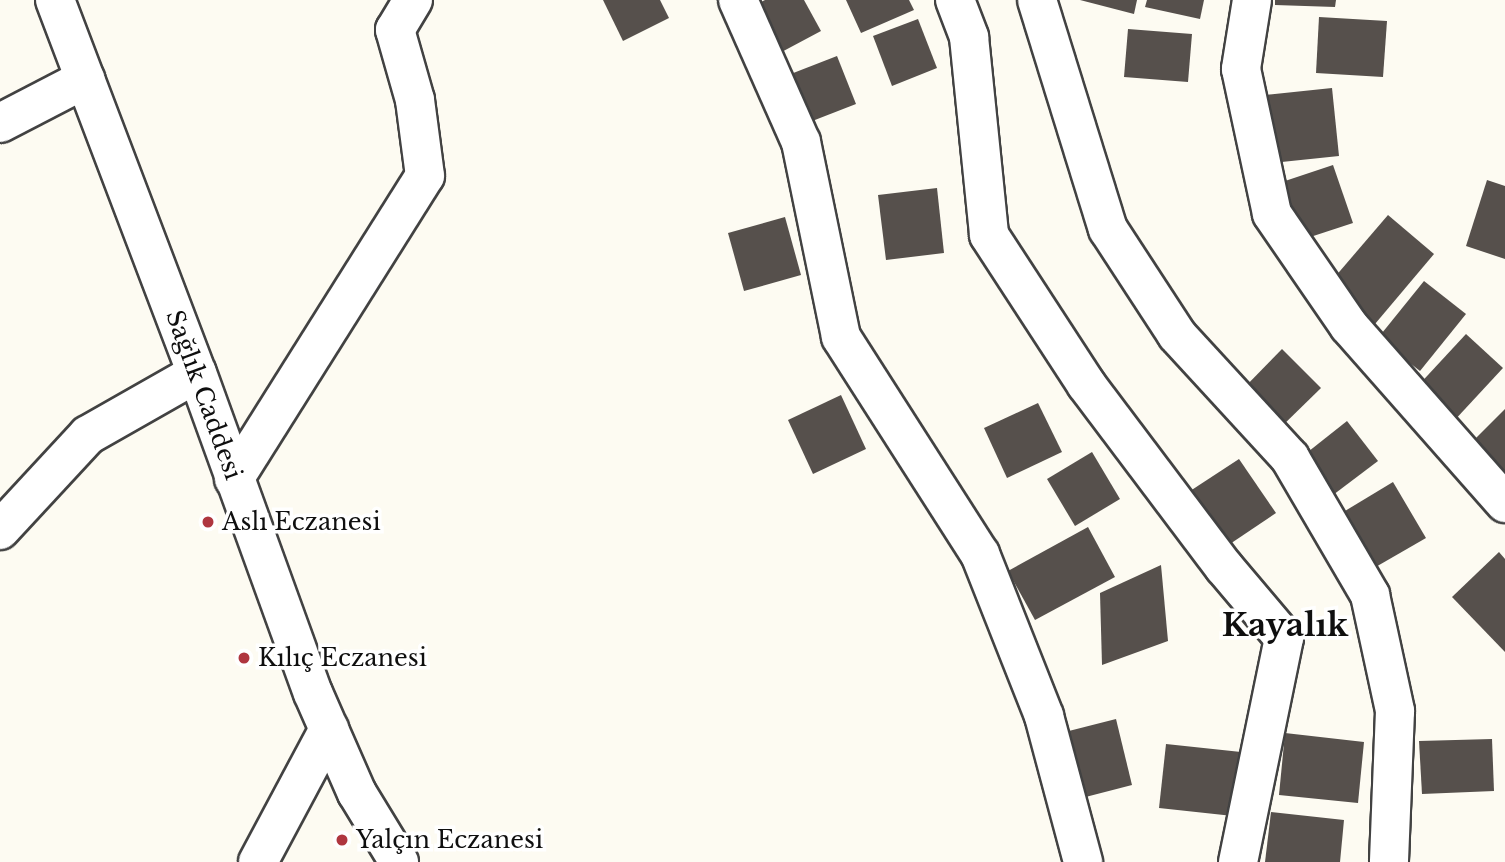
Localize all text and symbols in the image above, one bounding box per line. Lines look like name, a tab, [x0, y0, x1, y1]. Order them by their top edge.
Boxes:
street label: Sağlık Caddesi	[160, 306, 248, 484]
place label: Aslı Eczanesi	[222, 508, 381, 536]
marker: Aslı Eczanesi	[200, 514, 216, 530]
district label: Kayalık	[1222, 606, 1348, 644]
place label: Kılıç Eczanesi	[258, 644, 427, 672]
marker: Kılıç Eczanesi	[236, 650, 252, 666]
place label: Yalçın Eczanesi	[356, 826, 543, 854]
marker: Yalçın Eczanesi	[334, 832, 350, 848]

